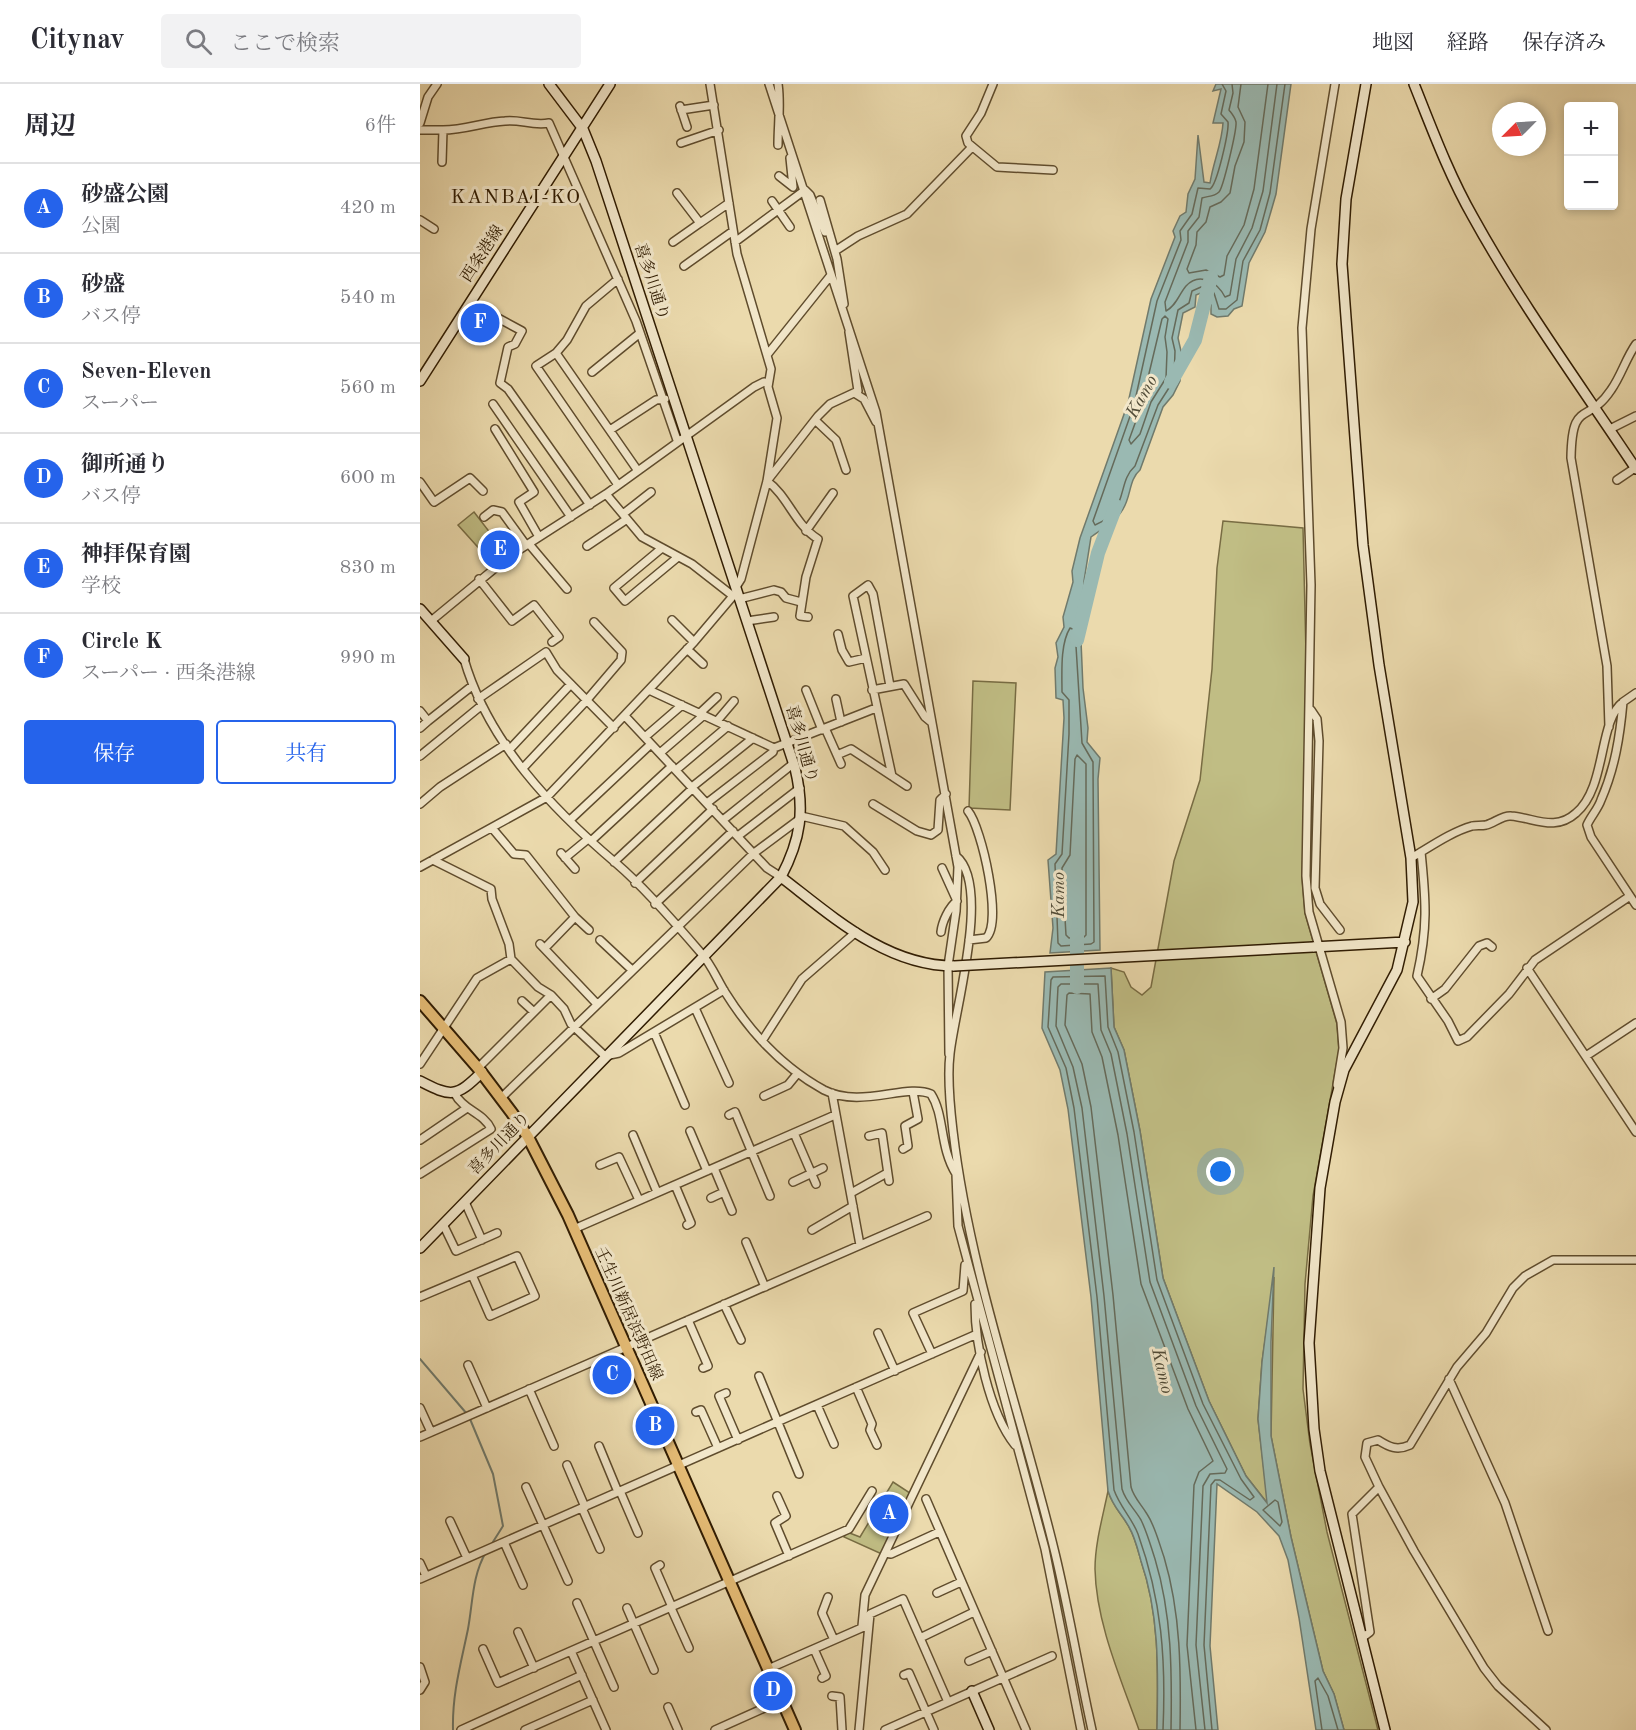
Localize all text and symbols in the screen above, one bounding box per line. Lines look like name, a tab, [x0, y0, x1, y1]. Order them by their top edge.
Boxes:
search box	[161, 14, 581, 68]
icon: search	[182, 25, 215, 58]
text: Citynav	[30, 27, 125, 55]
text: ここで検索	[230, 33, 340, 55]
text: 地図	[1372, 33, 1414, 54]
text: 経路	[1447, 33, 1489, 54]
text: 保存済み	[1522, 33, 1606, 54]
north arrow	[1492, 102, 1546, 156]
map controls	[1564, 102, 1618, 210]
button: +	[1564, 102, 1618, 156]
text: 周辺	[24, 114, 76, 140]
text: 6件	[364, 116, 396, 136]
button: −	[1564, 156, 1618, 210]
text: 砂盛公園	[81, 184, 169, 206]
district label: KANBAI-KO	[450, 188, 582, 208]
text: A	[36, 198, 51, 218]
text: 420 m	[340, 198, 396, 218]
text: 公園	[81, 217, 121, 237]
street label: 西条港線	[457, 222, 507, 285]
street label: 喜多川通り	[631, 241, 673, 323]
text: 砂盛	[81, 274, 125, 296]
text: B	[36, 288, 51, 308]
text: 540 m	[340, 288, 396, 308]
pin: F	[460, 300, 500, 346]
text: バス停	[81, 307, 141, 327]
text: Seven-Eleven	[81, 361, 212, 383]
water label: Kamo	[1122, 372, 1161, 422]
text: C	[37, 378, 50, 398]
text: 560 m	[340, 378, 396, 398]
text: スーパー	[81, 394, 159, 414]
text: 御所通り	[81, 454, 169, 476]
text: D	[36, 468, 51, 488]
text: 600 m	[340, 468, 396, 488]
text: バス停	[81, 487, 141, 507]
pin: E	[480, 528, 520, 572]
text: 神拝保育園	[81, 544, 191, 566]
text: E	[37, 558, 50, 578]
text: 830 m	[340, 558, 396, 578]
text: 学校	[81, 577, 121, 597]
text: Circle K	[81, 631, 162, 653]
text: F	[37, 648, 50, 668]
text: 990 m	[340, 648, 396, 668]
text: スーパー · 西条港線	[81, 664, 256, 684]
street label: 喜多川通り	[782, 703, 822, 785]
button: 保存	[24, 720, 204, 784]
button: 共有	[216, 720, 396, 784]
water label: Kamo	[1050, 872, 1068, 919]
street label: 喜多川通り	[465, 1108, 534, 1178]
your location	[1206, 1157, 1235, 1186]
street label: 壬生川新居浜野田線	[591, 1244, 666, 1383]
water label: Kamo	[1148, 1346, 1176, 1395]
pin: C	[592, 1352, 632, 1398]
pin: B	[636, 1404, 674, 1448]
pin: A	[870, 1492, 908, 1536]
pin: D	[754, 1668, 792, 1714]

